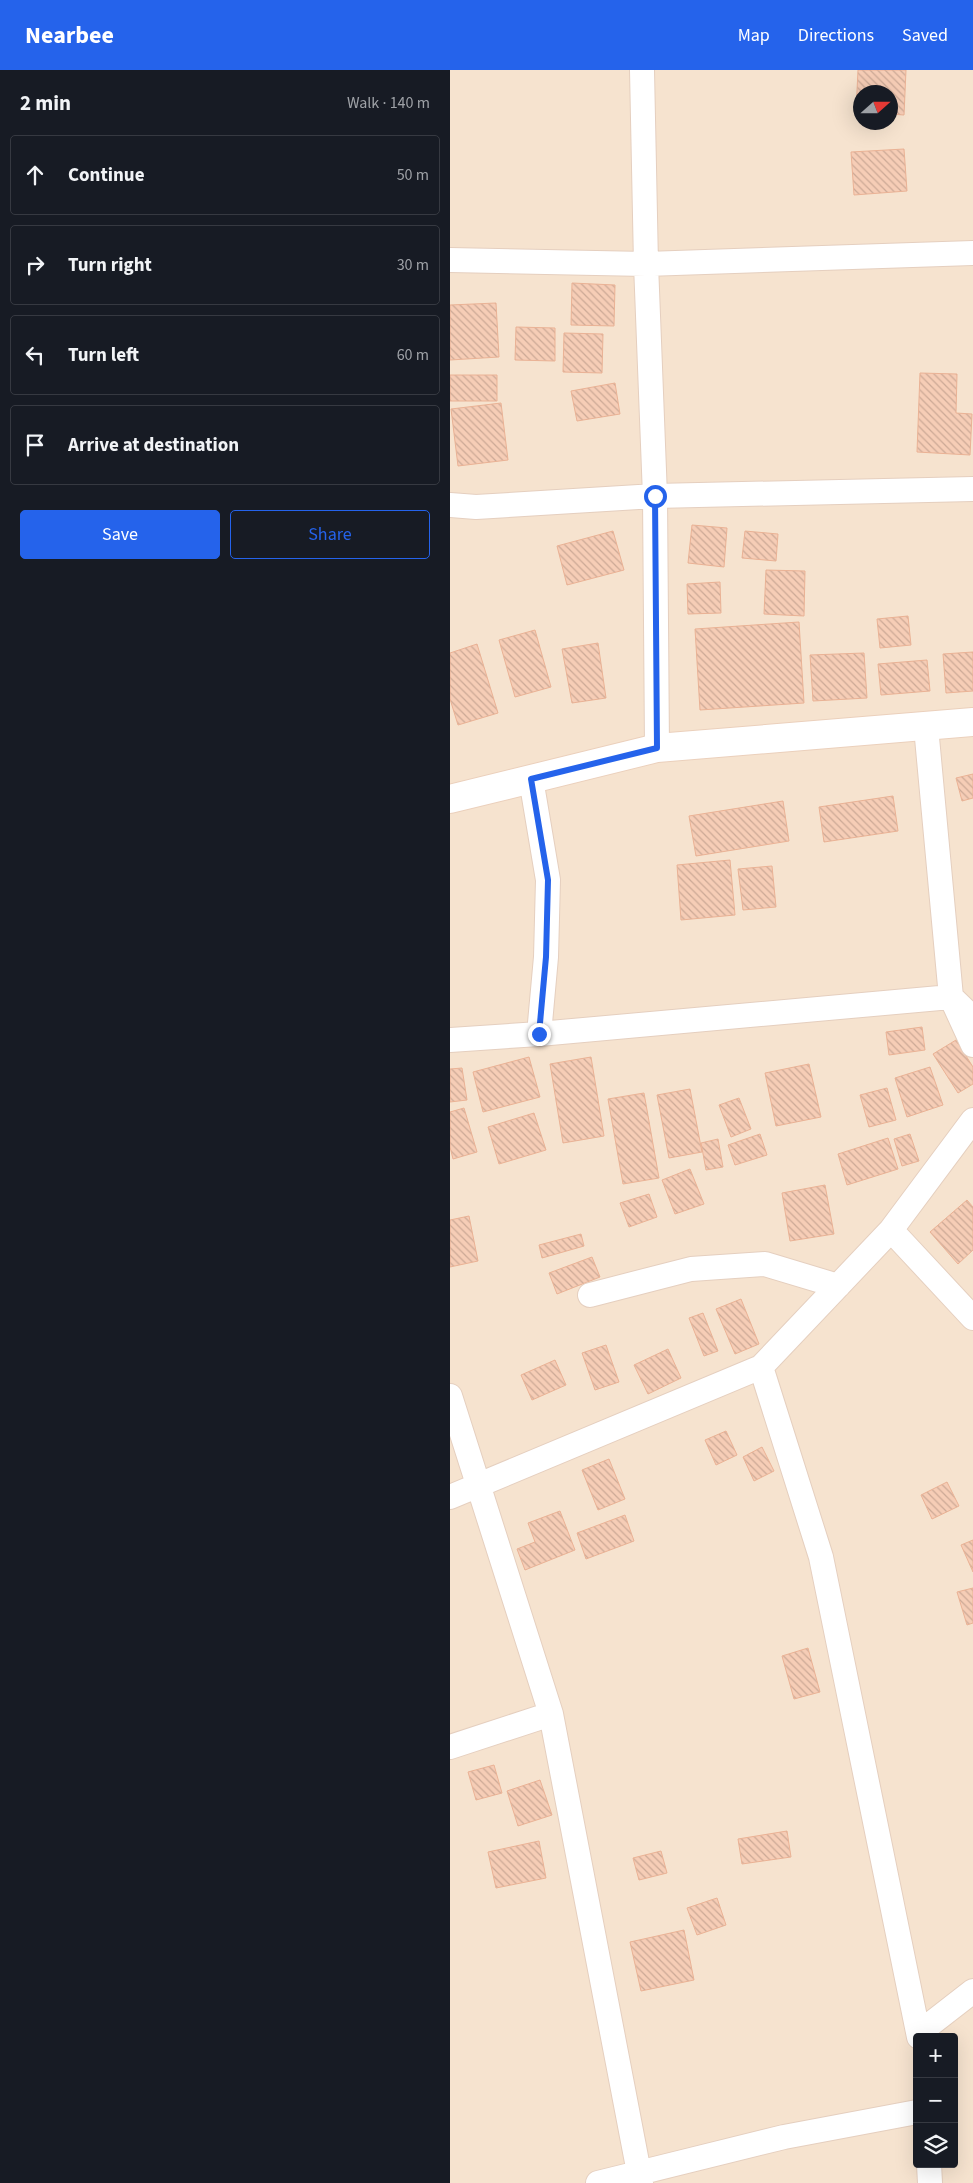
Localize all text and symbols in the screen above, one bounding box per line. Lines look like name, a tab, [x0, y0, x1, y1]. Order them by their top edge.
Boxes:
text: Nearbee	[25, 18, 114, 53]
text: Map	[738, 23, 770, 48]
text: Directions	[798, 23, 874, 48]
text: Saved	[902, 23, 948, 48]
north arrow	[853, 85, 898, 130]
text: 2 min	[20, 88, 71, 118]
text: Walk · 140 m	[347, 92, 430, 114]
icon: ahead	[21, 161, 49, 189]
text: Continue	[68, 162, 145, 189]
text: 50 m	[397, 164, 429, 186]
icon: right	[21, 251, 49, 279]
text: Turn right	[68, 252, 152, 279]
text: 30 m	[397, 254, 429, 276]
icon: left	[21, 341, 49, 369]
text: Turn left	[68, 342, 139, 369]
text: 60 m	[397, 344, 429, 366]
icon: arrive	[21, 431, 49, 459]
text: Arrive at destination	[68, 432, 239, 459]
route start	[644, 485, 667, 508]
button: Save	[20, 510, 220, 559]
button: Share	[230, 510, 430, 559]
route end	[528, 1023, 551, 1046]
map controls	[913, 2033, 958, 2168]
button: +	[913, 2033, 958, 2078]
button: −	[913, 2078, 958, 2123]
button: layers	[913, 2123, 958, 2168]

